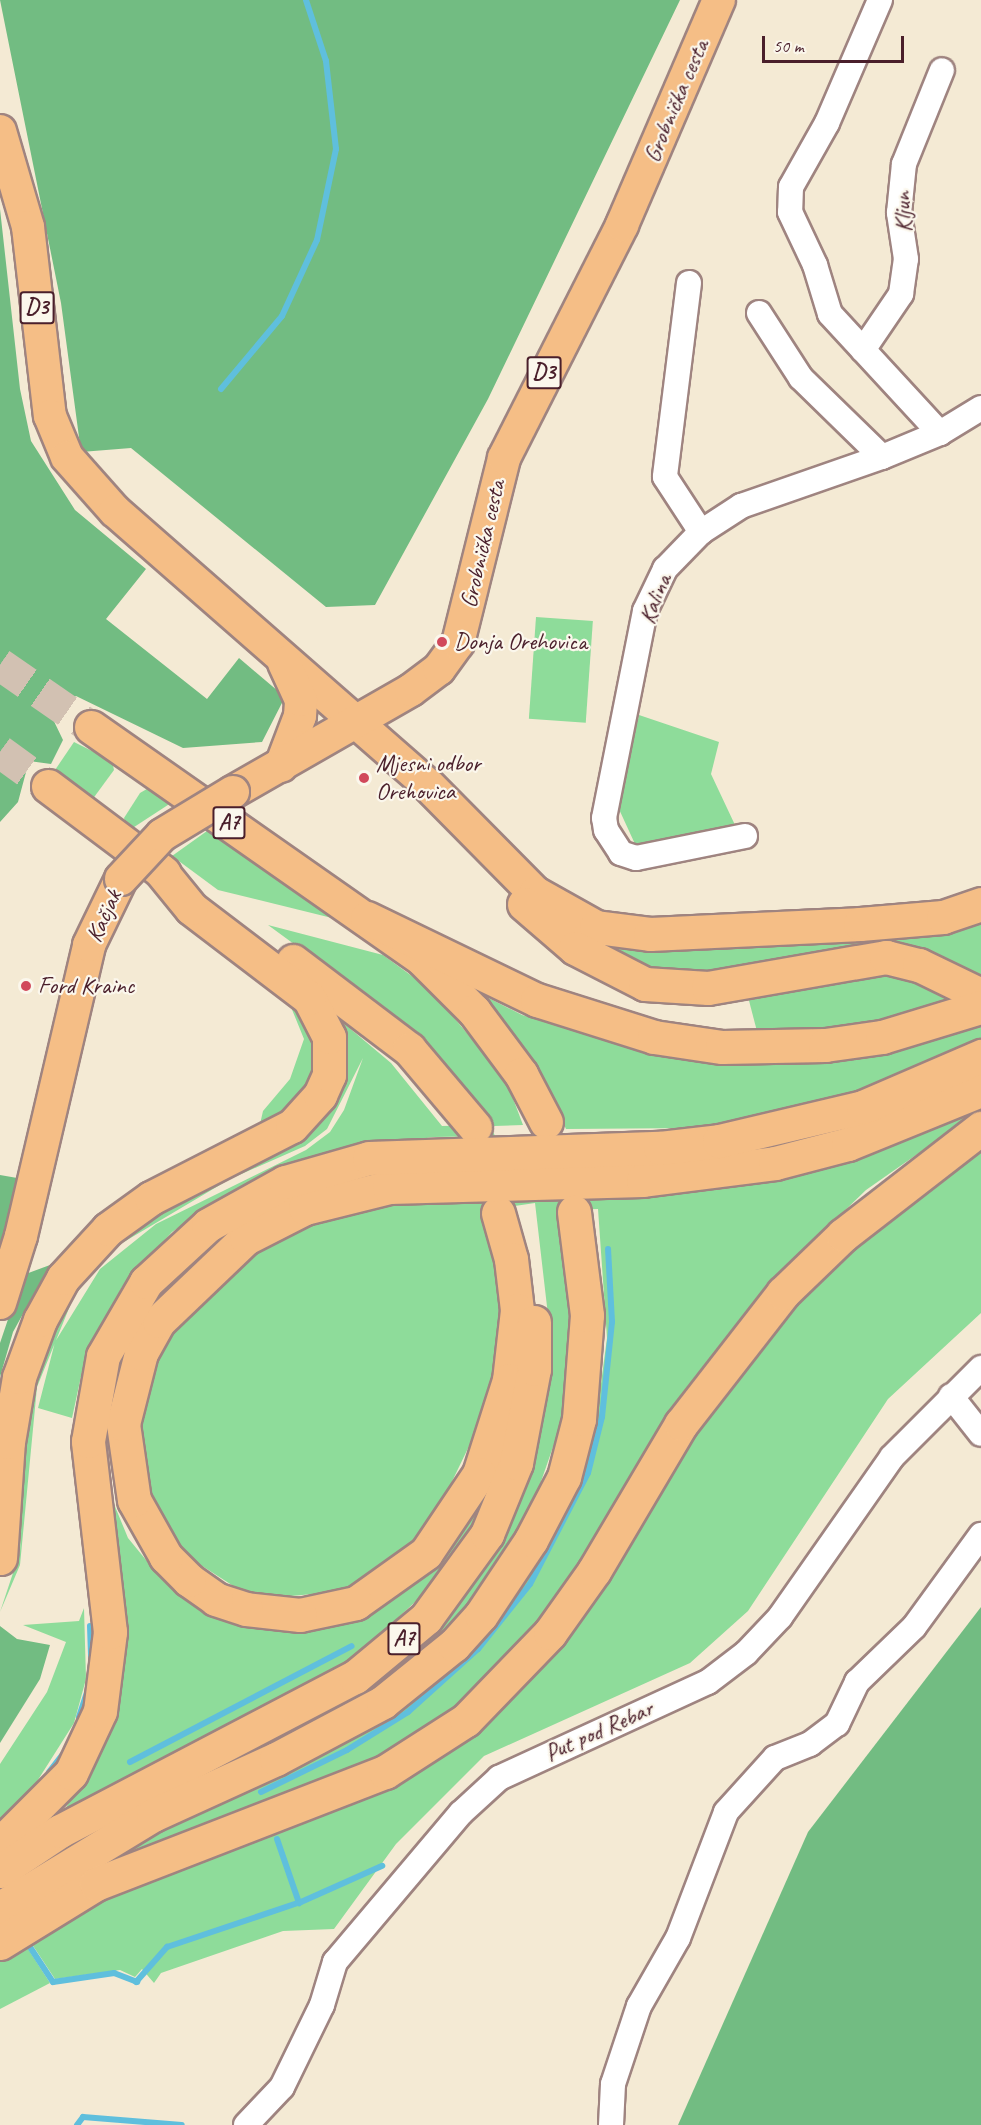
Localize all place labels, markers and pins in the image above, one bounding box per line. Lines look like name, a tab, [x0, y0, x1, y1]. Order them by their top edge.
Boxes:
place label: Donja Orehovica	[454, 628, 587, 656]
marker: Donja Orehovica	[435, 635, 449, 649]
place label: Mjesni odbor Orehovica	[376, 750, 481, 806]
marker: Mjesni odbor Orehovica	[357, 771, 371, 785]
place label: Ford Krainc	[38, 972, 136, 1000]
marker: Ford Krainc	[19, 979, 33, 993]

